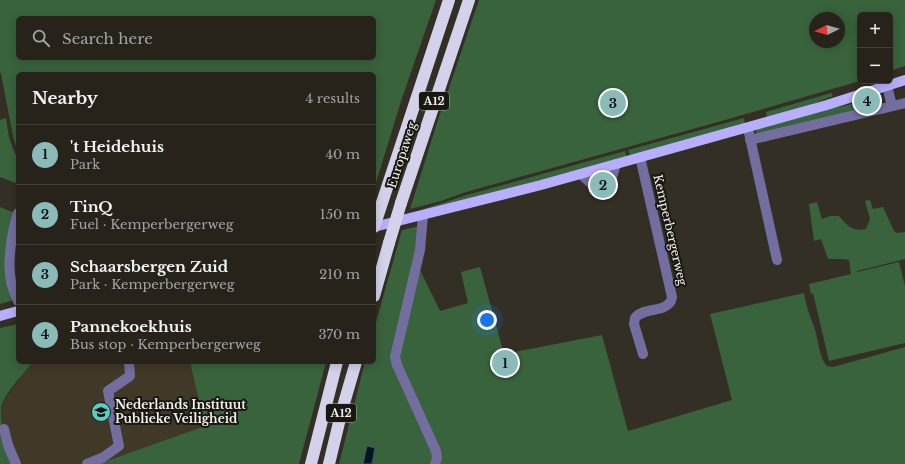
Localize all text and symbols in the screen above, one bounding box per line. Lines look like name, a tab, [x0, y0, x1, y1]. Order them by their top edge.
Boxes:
north arrow	[809, 12, 845, 48]
map controls	[857, 12, 893, 84]
button: +	[857, 12, 893, 48]
search box	[16, 16, 376, 60]
icon: search	[30, 27, 52, 49]
text: Search here	[62, 29, 153, 48]
button: −	[857, 48, 893, 84]
pin: 4	[854, 86, 880, 116]
text: Nearby	[32, 88, 98, 109]
pin: 3	[600, 88, 626, 118]
text: 4 results	[306, 90, 360, 107]
road number: A12	[419, 92, 449, 110]
street label: Europaweg	[384, 119, 420, 190]
text: 't Heidehuis	[70, 137, 164, 156]
text: 1	[42, 146, 48, 163]
text: 40 m	[325, 146, 360, 163]
text: Park	[70, 156, 100, 173]
pin: 2	[590, 170, 616, 200]
street label: Kemperbergerweg	[650, 173, 691, 288]
text: TinQ	[70, 197, 113, 216]
text: 2	[41, 206, 49, 223]
text: 150 m	[320, 206, 360, 223]
text: Fuel · Kemperbergerweg	[70, 216, 234, 233]
text: Schaarsbergen Zuid	[70, 257, 228, 276]
text: 3	[41, 266, 49, 283]
text: 210 m	[319, 266, 360, 283]
text: Park · Kemperbergerweg	[70, 276, 235, 293]
your location	[477, 310, 497, 330]
text: Pannekoekhuis	[70, 317, 192, 336]
text: 4	[41, 326, 49, 343]
text: 370 m	[319, 326, 360, 343]
text: Bus stop · Kemperbergerweg	[70, 336, 261, 353]
pin: 1	[492, 348, 518, 378]
place label: Nederlands Instituut Publieke Veiligheid	[115, 397, 246, 426]
school or university icon: Nederlands Instituut Publieke Veiligheid	[90, 401, 112, 423]
road number: A12	[326, 404, 356, 422]

